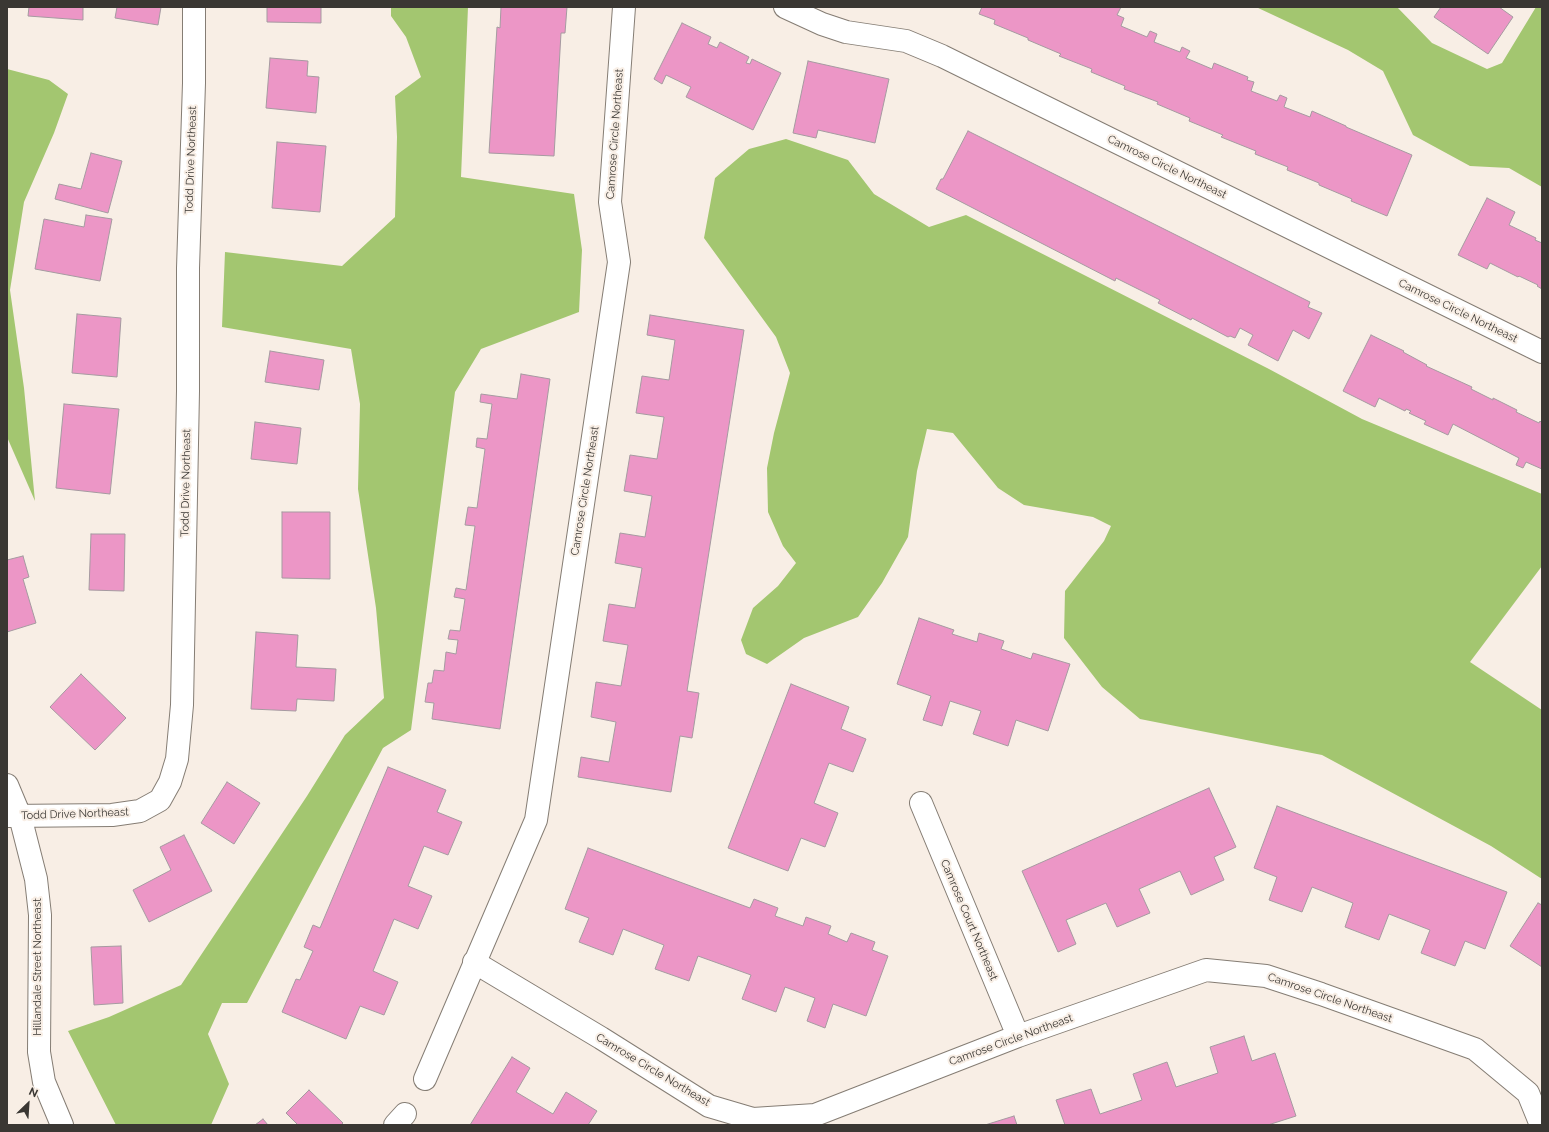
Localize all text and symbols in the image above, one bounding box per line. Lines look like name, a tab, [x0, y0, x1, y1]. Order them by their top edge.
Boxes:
street label: Camrose Circle Northeast	[604, 68, 626, 200]
street label: Todd Drive Northeast	[183, 106, 199, 214]
street label: Camrose Circle Northeast	[1105, 132, 1229, 202]
street label: Camrose Circle Northeast	[1396, 276, 1520, 346]
street label: Camrose Circle Northeast	[568, 425, 602, 557]
street label: Todd Drive Northeast	[178, 429, 194, 537]
street label: Todd Drive Northeast	[21, 806, 129, 822]
street label: Camrose Court Northeast	[938, 858, 1000, 982]
street label: Hillandale Street Northeast	[31, 898, 45, 1036]
street label: Camrose Circle Northeast	[1266, 970, 1394, 1026]
street label: Camrose Circle Northeast	[947, 1011, 1075, 1069]
street label: Camrose Circle Northeast	[594, 1031, 712, 1109]
north arrow	[8, 1084, 48, 1124]
text: N	[27, 1085, 40, 1100]

